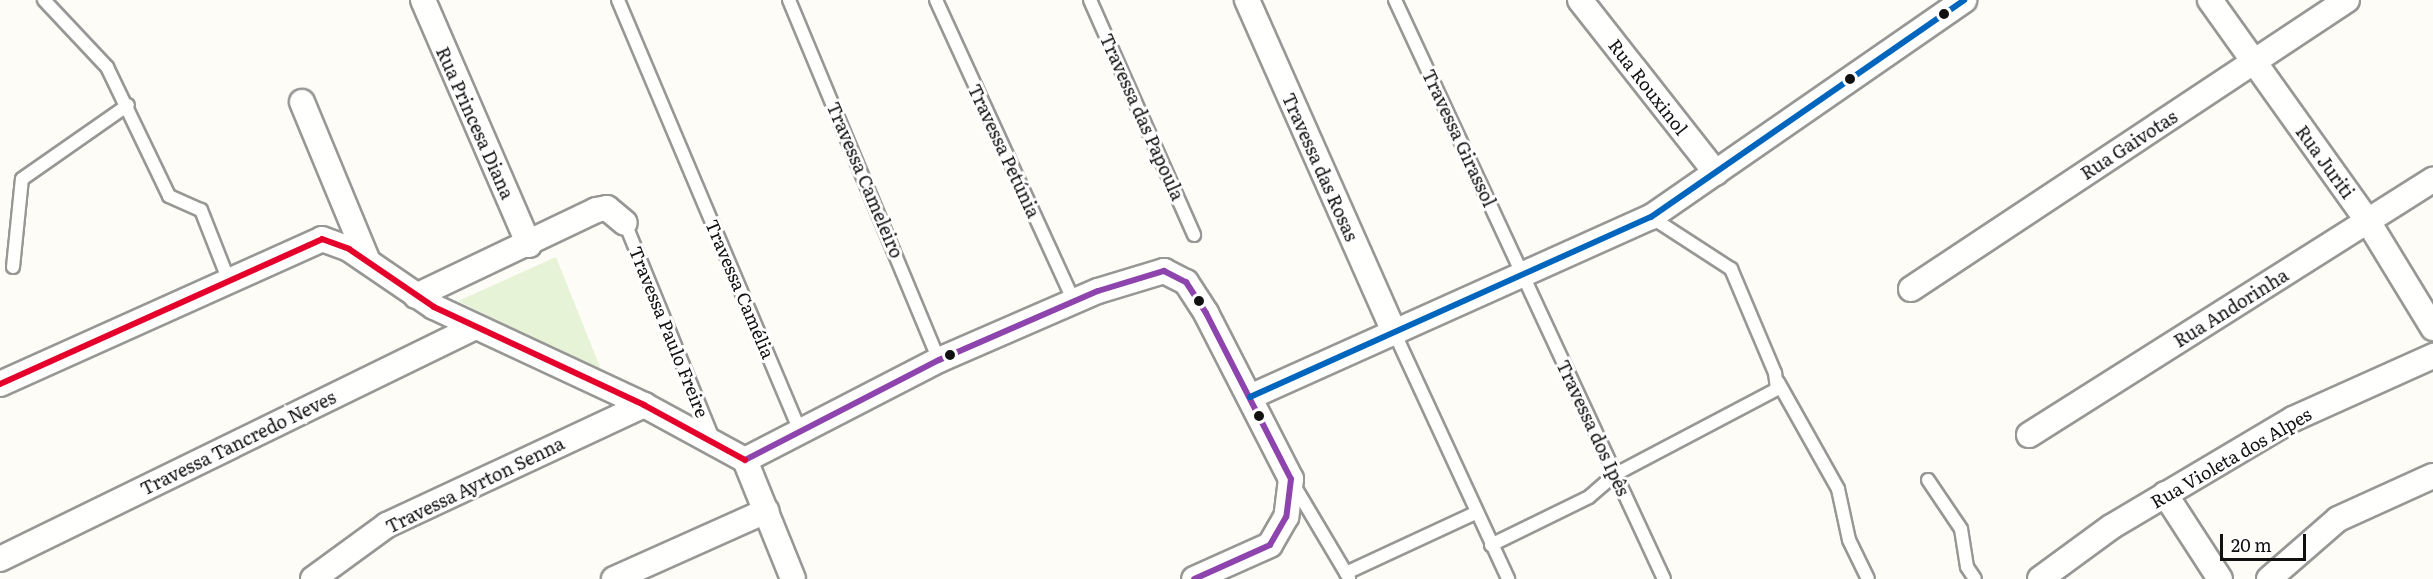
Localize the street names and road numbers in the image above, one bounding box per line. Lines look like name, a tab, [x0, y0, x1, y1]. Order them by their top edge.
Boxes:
street label: Travessa das Papoula	[1095, 30, 1189, 204]
street label: Rua Rouxinol	[1604, 35, 1692, 139]
street label: Rua Princesa Diana	[432, 44, 518, 202]
street label: Travessa Girassol	[1418, 66, 1500, 210]
street label: Travessa Petúnia	[964, 81, 1044, 221]
street label: Travessa das Rosas	[1278, 90, 1362, 244]
street label: Travessa Cameleiro	[822, 99, 908, 261]
street label: Rua Gaivotas	[2077, 106, 2181, 184]
street label: Rua Juriti	[2291, 121, 2359, 203]
street label: Travessa Camélia	[701, 216, 779, 362]
street label: Travessa Paulo Freire	[625, 243, 713, 421]
street label: Rua Andorinha	[2170, 264, 2292, 352]
street label: Travessa dos Ipês	[1552, 357, 1634, 499]
street label: Travessa Tancredo Neves	[137, 386, 339, 500]
street label: Rua Violeta dos Alpes	[2147, 403, 2315, 513]
street label: Travessa Ayrton Senna	[382, 432, 568, 538]

